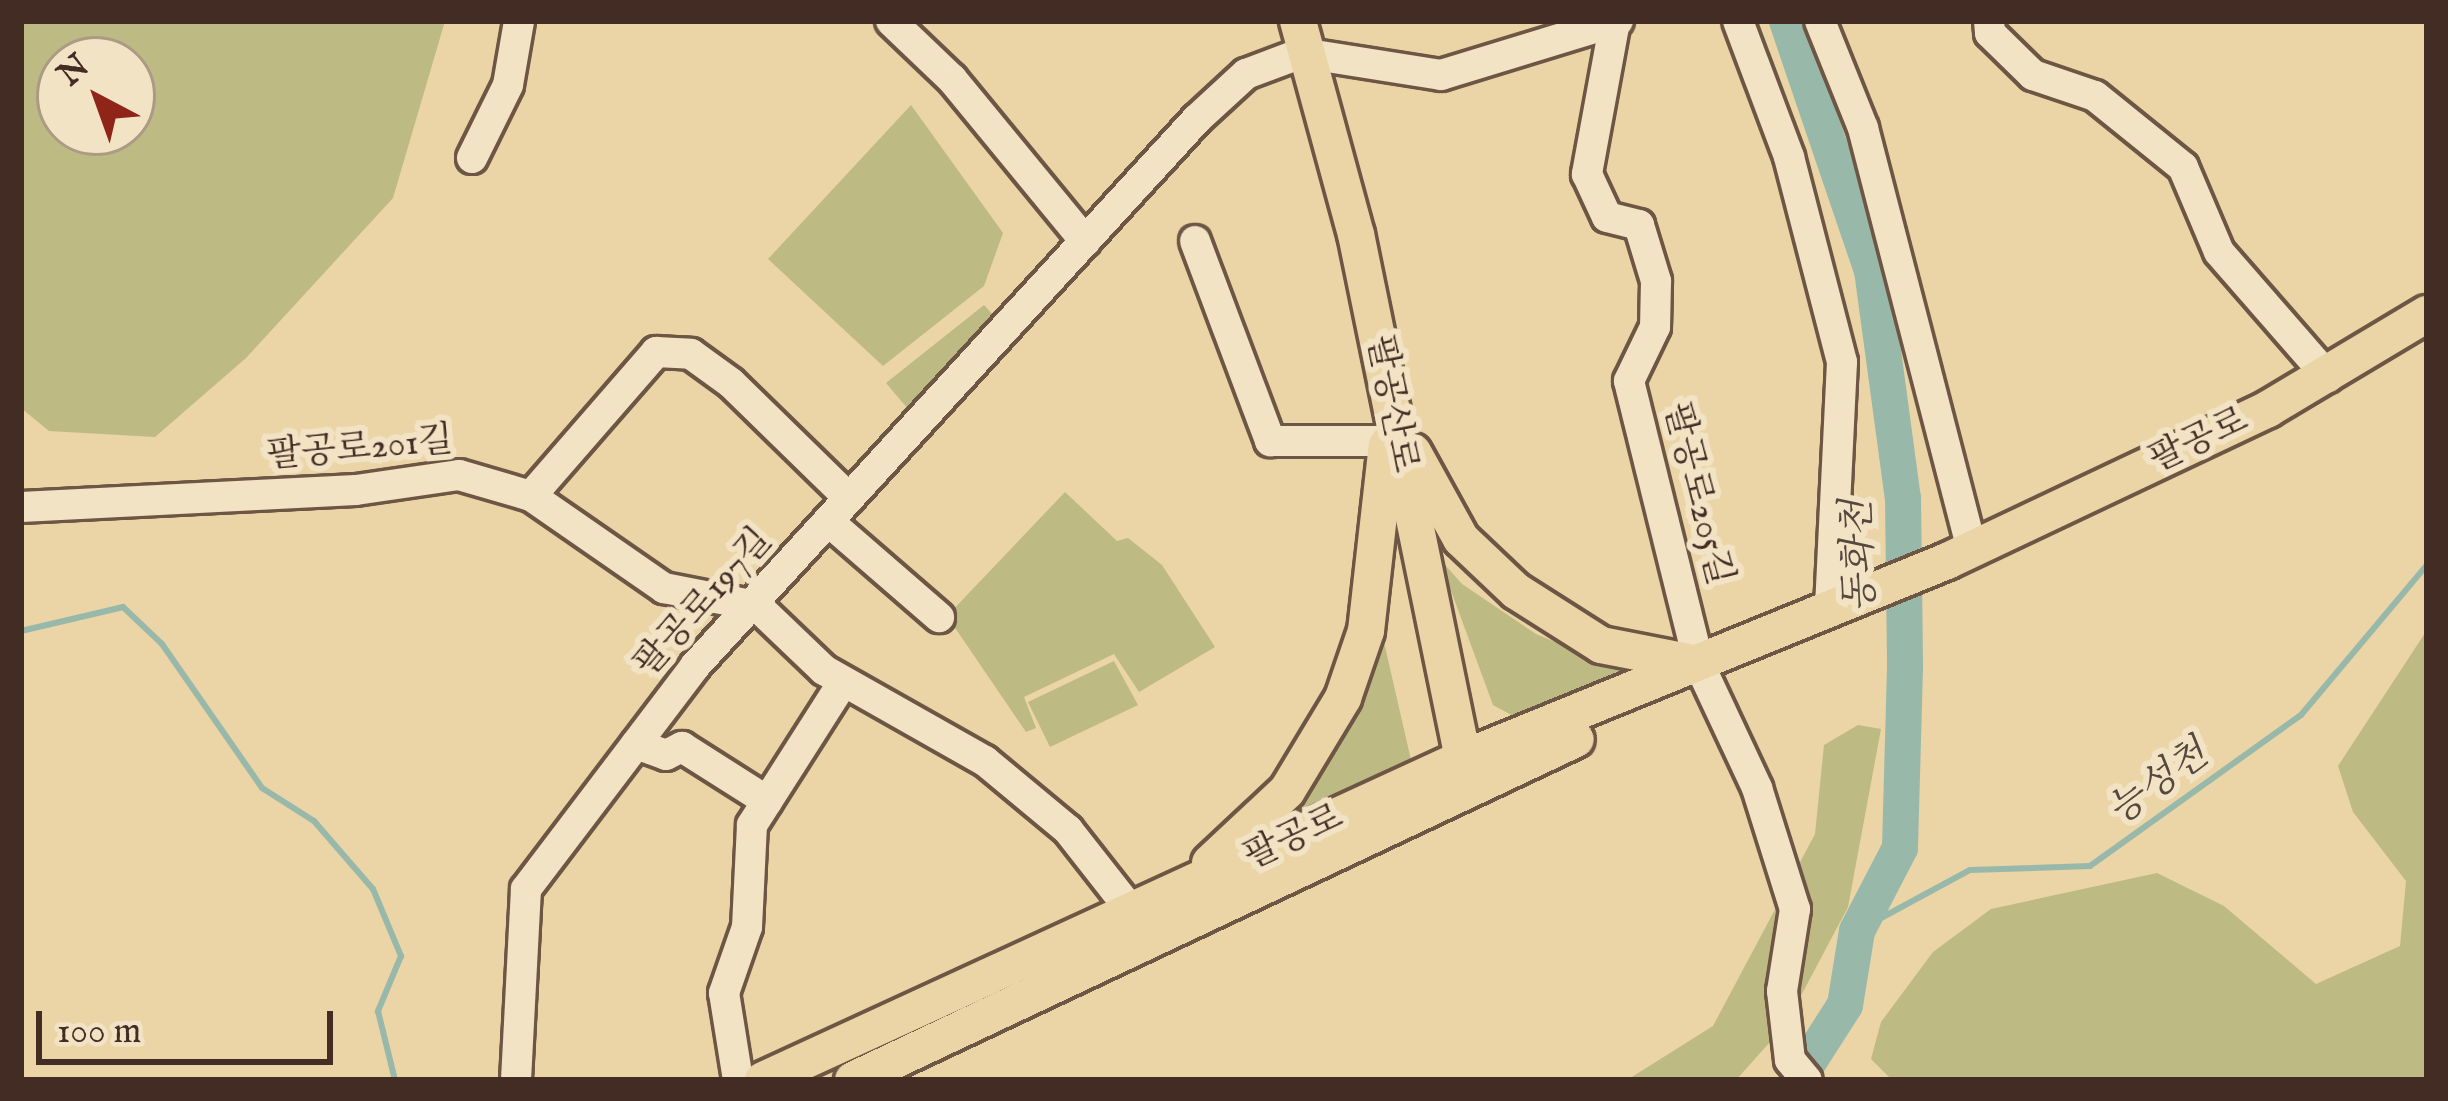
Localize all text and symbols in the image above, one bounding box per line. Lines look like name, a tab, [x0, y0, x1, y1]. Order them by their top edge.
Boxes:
north arrow	[36, 36, 156, 156]
text: N	[50, 46, 99, 96]
street label: 팔공산로	[1357, 332, 1425, 476]
street label: 팔공로205길	[1653, 398, 1741, 590]
street label: 팔공로	[2143, 399, 2255, 483]
street label: 팔공로201길	[265, 419, 455, 479]
water label: 동화천	[1836, 499, 1886, 613]
street label: 팔공로197길	[626, 520, 782, 686]
water label: 능성천	[2100, 732, 2218, 836]
street label: 팔공로	[1238, 796, 1350, 880]
scale bar	[42, 987, 339, 1061]
text: 100 m	[57, 1009, 141, 1055]

